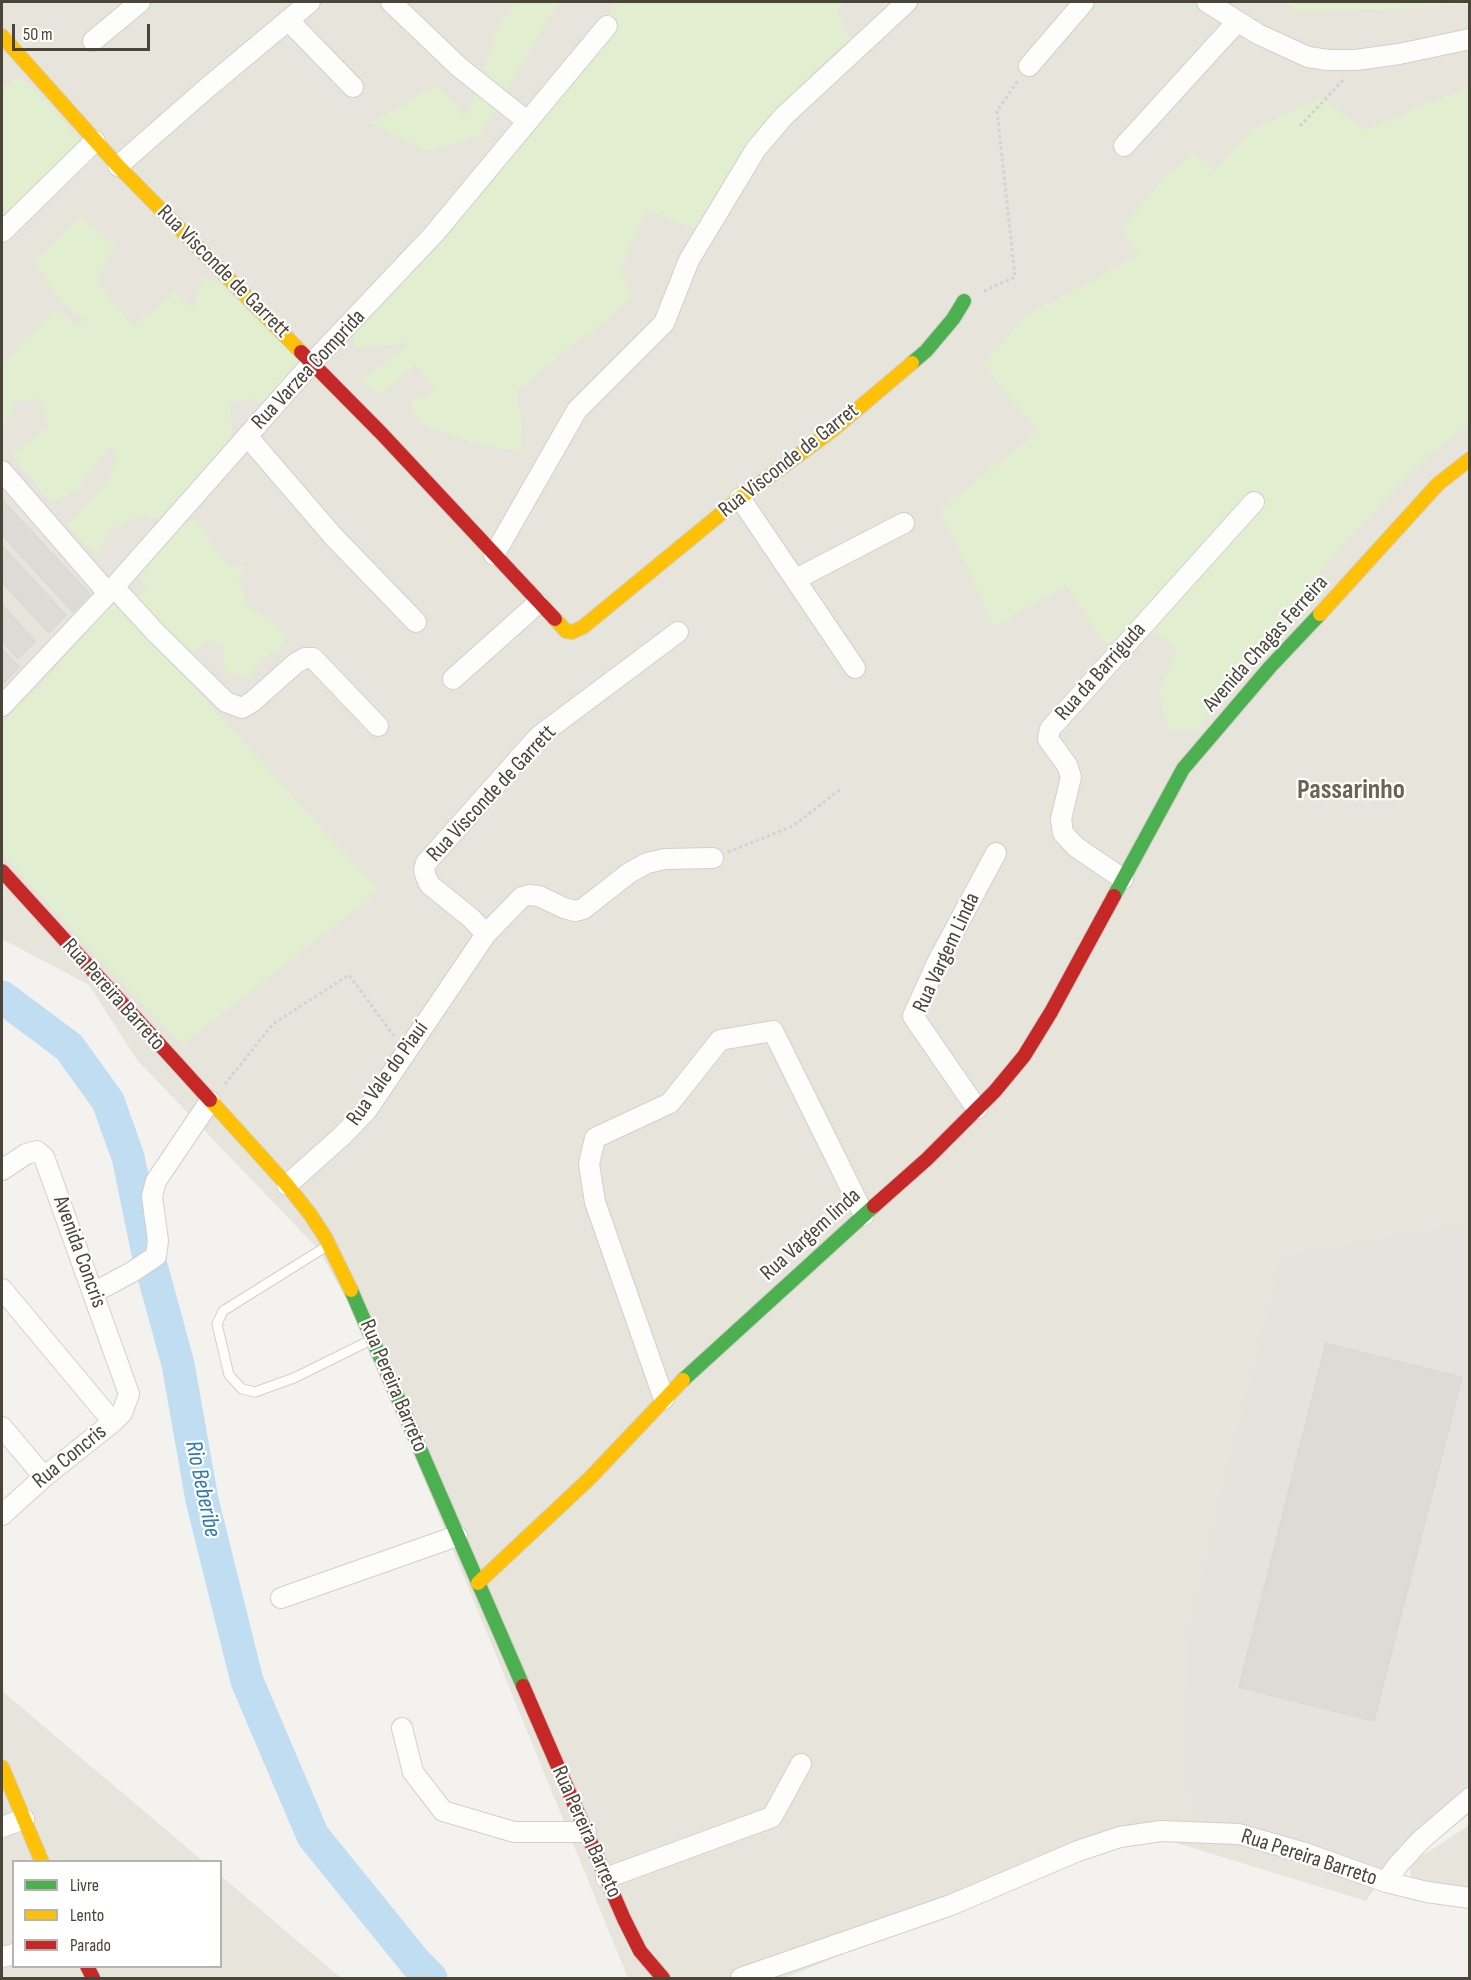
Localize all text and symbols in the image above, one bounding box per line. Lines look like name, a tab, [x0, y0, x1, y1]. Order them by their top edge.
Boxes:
scale bar	[15, 12, 153, 50]
text: 50 m	[23, 24, 53, 45]
street label: Rua Visconde de Garrett	[151, 200, 295, 344]
street label: Rua Varzea Comprida	[247, 304, 371, 436]
street label: Rua Visconde de Garret	[714, 398, 864, 524]
street label: Avenida Chagas Ferreira	[1198, 570, 1334, 718]
street label: Rua da Barriguda	[1050, 617, 1152, 727]
street label: Rua Visconde de Garrett	[422, 720, 562, 868]
district label: Passarinho	[1297, 774, 1405, 808]
street label: Rua Vargem Linda	[908, 889, 986, 1017]
street label: Rua Pereira Barreto	[56, 934, 170, 1056]
street label: Rua Vale do Piauí	[341, 1017, 435, 1131]
street label: Rua Vargem linda	[755, 1183, 867, 1287]
street label: Avenida Concris	[47, 1193, 111, 1311]
street label: Rua Pereira Barreto	[353, 1316, 433, 1456]
street label: Rua Concris	[28, 1419, 112, 1495]
water label: Rio Beberibe	[178, 1438, 226, 1540]
street label: Rua Pereira Barreto	[545, 1762, 627, 1902]
street label: Rua Pereira Barreto	[1238, 1824, 1380, 1892]
legend	[12, 1860, 222, 1968]
text: Livre	[70, 1875, 99, 1896]
text: Lento	[70, 1905, 104, 1926]
text: Parado	[70, 1935, 111, 1956]

